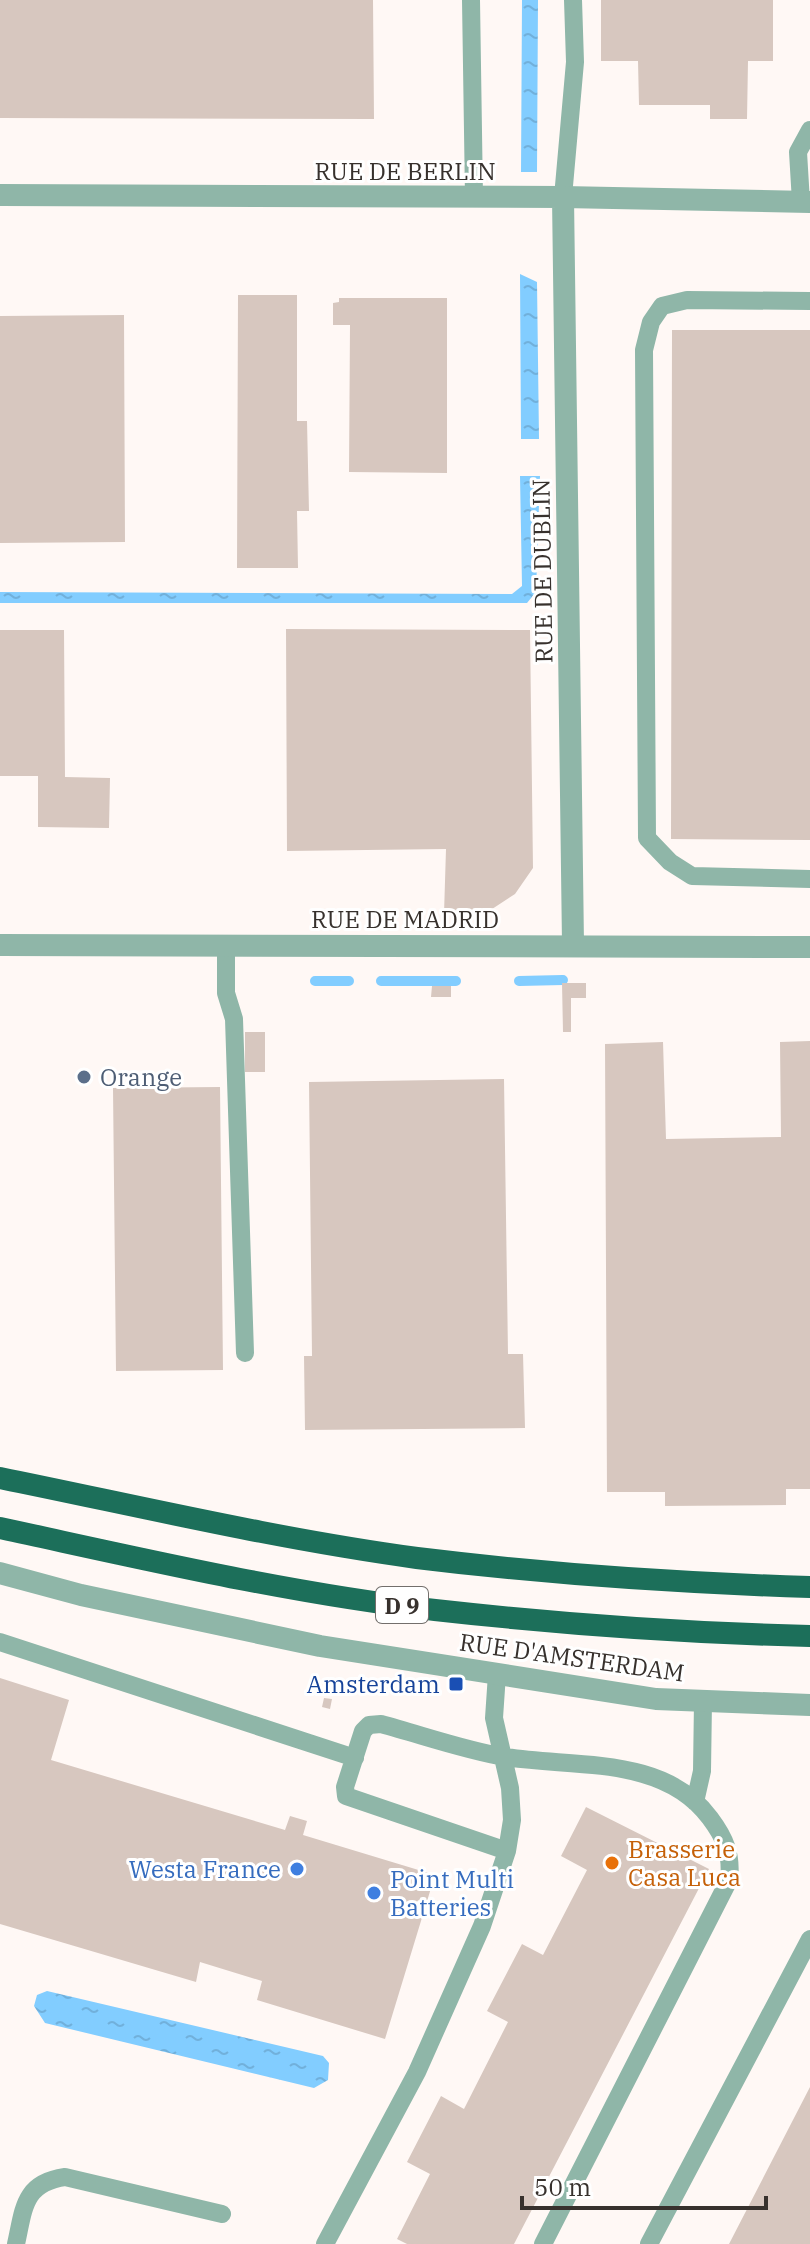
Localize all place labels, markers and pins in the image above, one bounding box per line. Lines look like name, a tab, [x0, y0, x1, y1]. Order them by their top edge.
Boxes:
place label: Orange	[100, 1061, 182, 1093]
marker: Orange	[75, 1068, 93, 1086]
place label: Amsterdam	[307, 1668, 440, 1700]
marker: Amsterdam	[447, 1675, 465, 1693]
place label: Brasserie Casa Luca	[628, 1833, 741, 1893]
place label: Westa France	[129, 1853, 281, 1885]
marker: Brasserie Casa Luca	[603, 1854, 621, 1872]
marker: Westa France	[288, 1860, 306, 1878]
place label: Point Multi Batteries	[390, 1863, 514, 1923]
marker: Point Multi Batteries	[365, 1884, 383, 1902]

